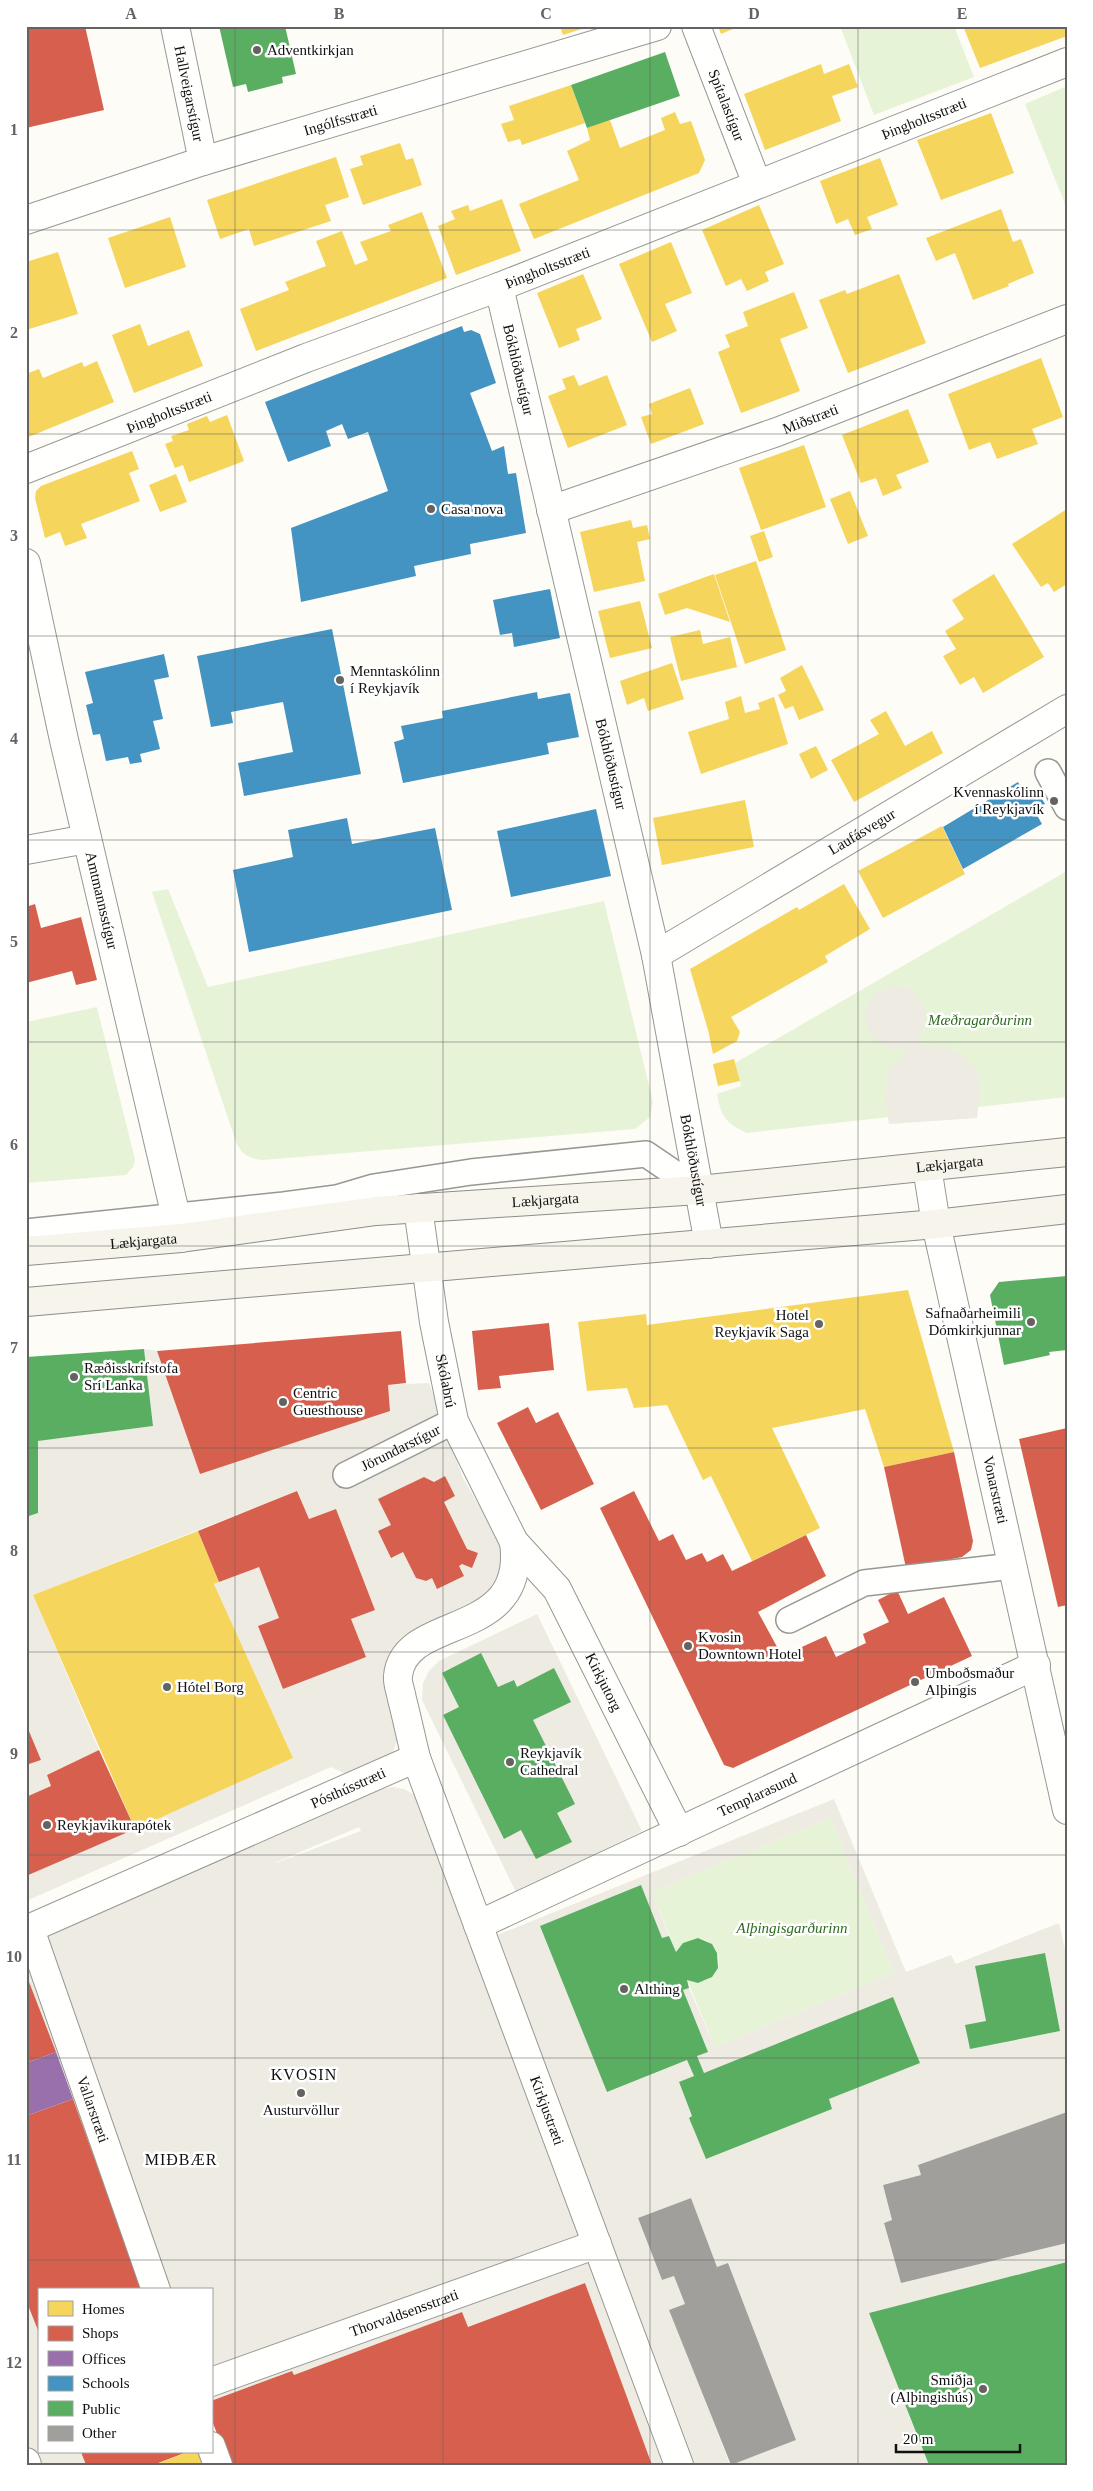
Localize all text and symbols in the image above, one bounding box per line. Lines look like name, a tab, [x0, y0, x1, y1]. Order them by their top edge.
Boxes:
text: A	[125, 5, 137, 22]
text: B	[334, 5, 345, 22]
text: C	[540, 5, 552, 22]
text: D	[748, 5, 760, 22]
text: E	[957, 5, 967, 22]
place label: Adventkirkjan	[267, 42, 354, 58]
street label: Hallveigarstígur	[171, 44, 207, 143]
marker: Adventkirkjan	[251, 44, 263, 56]
street label: Spítalastígur	[705, 67, 748, 144]
street label: Þingholtsstræti	[879, 95, 969, 143]
street label: Ingólfsstræti	[302, 102, 379, 139]
text: 1	[10, 121, 18, 138]
street label: Þingholtsstræti	[503, 244, 592, 292]
street label: Bókhlöðustígur	[500, 322, 537, 417]
text: 2	[10, 324, 18, 341]
street label: Þingholtsstræti	[124, 388, 214, 436]
street label: Miðstræti	[780, 401, 841, 437]
place label: Casa nova	[441, 501, 503, 517]
marker: Casa nova	[425, 503, 437, 515]
text: 3	[10, 527, 18, 544]
place label: Menntaskólinn í Reykjavík	[350, 663, 440, 696]
marker: Menntaskólinn í Reykjavík	[334, 674, 346, 686]
street label: Bókhlöðustígur	[593, 717, 630, 811]
text: 4	[10, 730, 18, 747]
place label: Kvennaskólinn í Reykjavík	[953, 784, 1044, 817]
marker: Kvennaskólinn í Reykjavík	[1048, 795, 1060, 807]
street label: Laufásvegur	[826, 806, 898, 858]
street label: Amtmannsstígur	[82, 850, 121, 951]
text: 5	[10, 933, 18, 950]
park label: Mæðragarðurinn	[927, 1012, 1032, 1028]
street label: Bókhlöðustígur	[677, 1113, 710, 1208]
text: 6	[10, 1136, 18, 1153]
street label: Lækjargata	[915, 1153, 984, 1176]
street label: Lækjargata	[511, 1190, 580, 1210]
street label: Lækjargata	[109, 1230, 178, 1252]
place label: Safnaðarheimili Dómkirkjunnar	[925, 1305, 1021, 1338]
place label: Hotel Reykjavík Saga	[714, 1307, 809, 1340]
marker: Safnaðarheimili Dómkirkjunnar	[1025, 1316, 1037, 1328]
marker: Hotel Reykjavík Saga	[813, 1318, 825, 1330]
text: 7	[10, 1339, 18, 1356]
street label: Skólabrú	[433, 1353, 459, 1409]
place label: Ræðisskrifstofa Srí Lanka	[84, 1360, 179, 1393]
marker: Ræðisskrifstofa Srí Lanka	[68, 1371, 80, 1383]
place label: Centric Guesthouse	[293, 1385, 363, 1418]
marker: Centric Guesthouse	[277, 1396, 289, 1408]
street label: Jörundarstígur	[358, 1421, 443, 1474]
street label: Vonarstræti	[980, 1454, 1011, 1525]
text: 8	[10, 1542, 18, 1559]
place label: Kvosin Downtown Hotel	[698, 1629, 802, 1662]
marker: Kvosin Downtown Hotel	[682, 1640, 694, 1652]
street label: Kirkjutorg	[582, 1650, 625, 1714]
place label: Umboðsmaður Alþingis	[925, 1665, 1014, 1698]
marker: Umboðsmaður Alþingis	[909, 1676, 921, 1688]
place label: Hótel Borg	[177, 1679, 244, 1695]
marker: Hótel Borg	[161, 1681, 173, 1693]
text: 9	[10, 1745, 18, 1762]
place label: Reykjavík Cathedral	[520, 1745, 582, 1778]
marker: Reykjavík Cathedral	[504, 1756, 516, 1768]
street label: Pósthússtræti	[308, 1764, 388, 1811]
street label: Templarasund	[715, 1770, 799, 1820]
place label: Reykjavikurapótek	[57, 1817, 172, 1833]
marker: Reykjavikurapótek	[41, 1819, 53, 1831]
park label: Alþingisgarðurinn	[736, 1920, 847, 1936]
text: 10	[6, 1948, 22, 1965]
place label: Althing	[634, 1981, 680, 1997]
marker: Althing	[618, 1983, 630, 1995]
district label: KVOSIN	[271, 2066, 337, 2083]
street label: Vallarstræti	[74, 2074, 112, 2145]
street label: Kirkjustræti	[527, 2074, 567, 2147]
marker: Austurvöllur	[295, 2087, 307, 2099]
place label: Austurvöllur	[263, 2102, 339, 2118]
text: 11	[6, 2151, 22, 2168]
district label: MIÐBÆR	[145, 2151, 217, 2168]
street label: Thorvaldsensstræti	[348, 2286, 461, 2340]
legend	[38, 2288, 212, 2454]
text: Homes	[82, 2301, 125, 2317]
text: Shops	[82, 2325, 119, 2341]
text: Offices	[82, 2351, 126, 2367]
text: 12	[6, 2354, 22, 2371]
place label: Smiðja (Alþingishús)	[891, 2372, 973, 2406]
text: Schools	[82, 2375, 130, 2391]
marker: Smiðja (Alþingishús)	[977, 2383, 989, 2395]
text: Public	[82, 2401, 121, 2417]
scale bar	[896, 2421, 1019, 2453]
text: Other	[82, 2425, 116, 2441]
text: 20 m	[903, 2431, 934, 2447]

